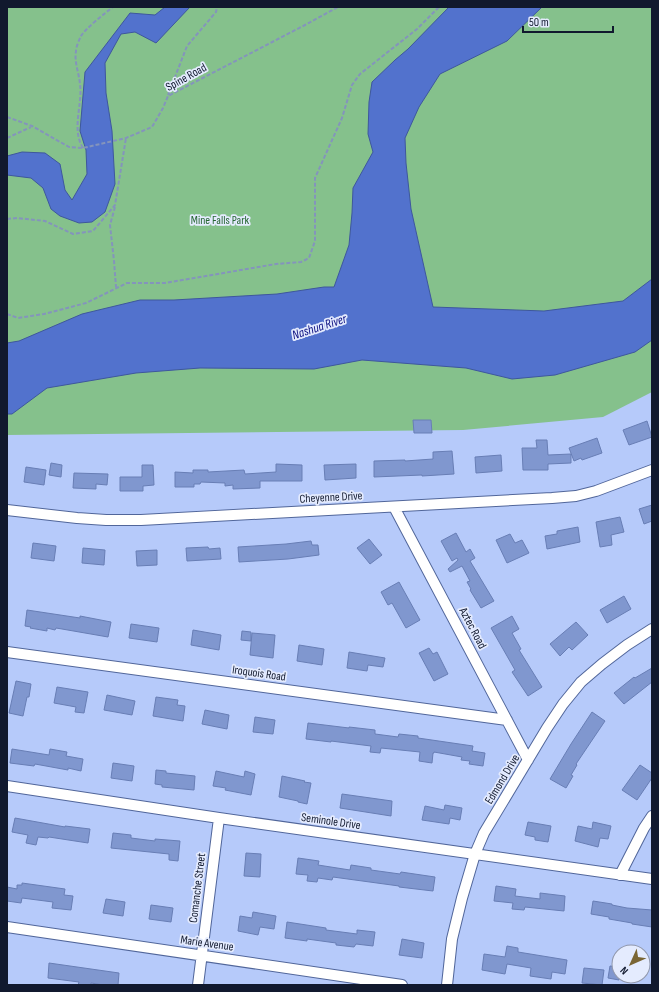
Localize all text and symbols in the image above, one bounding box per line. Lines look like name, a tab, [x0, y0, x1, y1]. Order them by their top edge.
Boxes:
scale bar	[523, 8, 613, 34]
text: 50 m	[529, 15, 549, 30]
street label: Spine Road	[163, 60, 209, 95]
park label: Mine Falls Park	[191, 213, 250, 228]
water label: Nashua River	[290, 310, 350, 343]
street label: Cheyenne Drive	[299, 488, 363, 507]
street label: Aztec Road	[455, 604, 490, 651]
street label: Iroquois Road	[231, 662, 287, 685]
street label: Edmond Drive	[482, 751, 523, 807]
street label: Seminole Drive	[300, 810, 362, 833]
street label: Comanche Street	[186, 852, 209, 924]
street label: Marie Avenue	[179, 932, 235, 955]
north arrow	[611, 944, 651, 984]
text: N	[618, 964, 631, 977]

